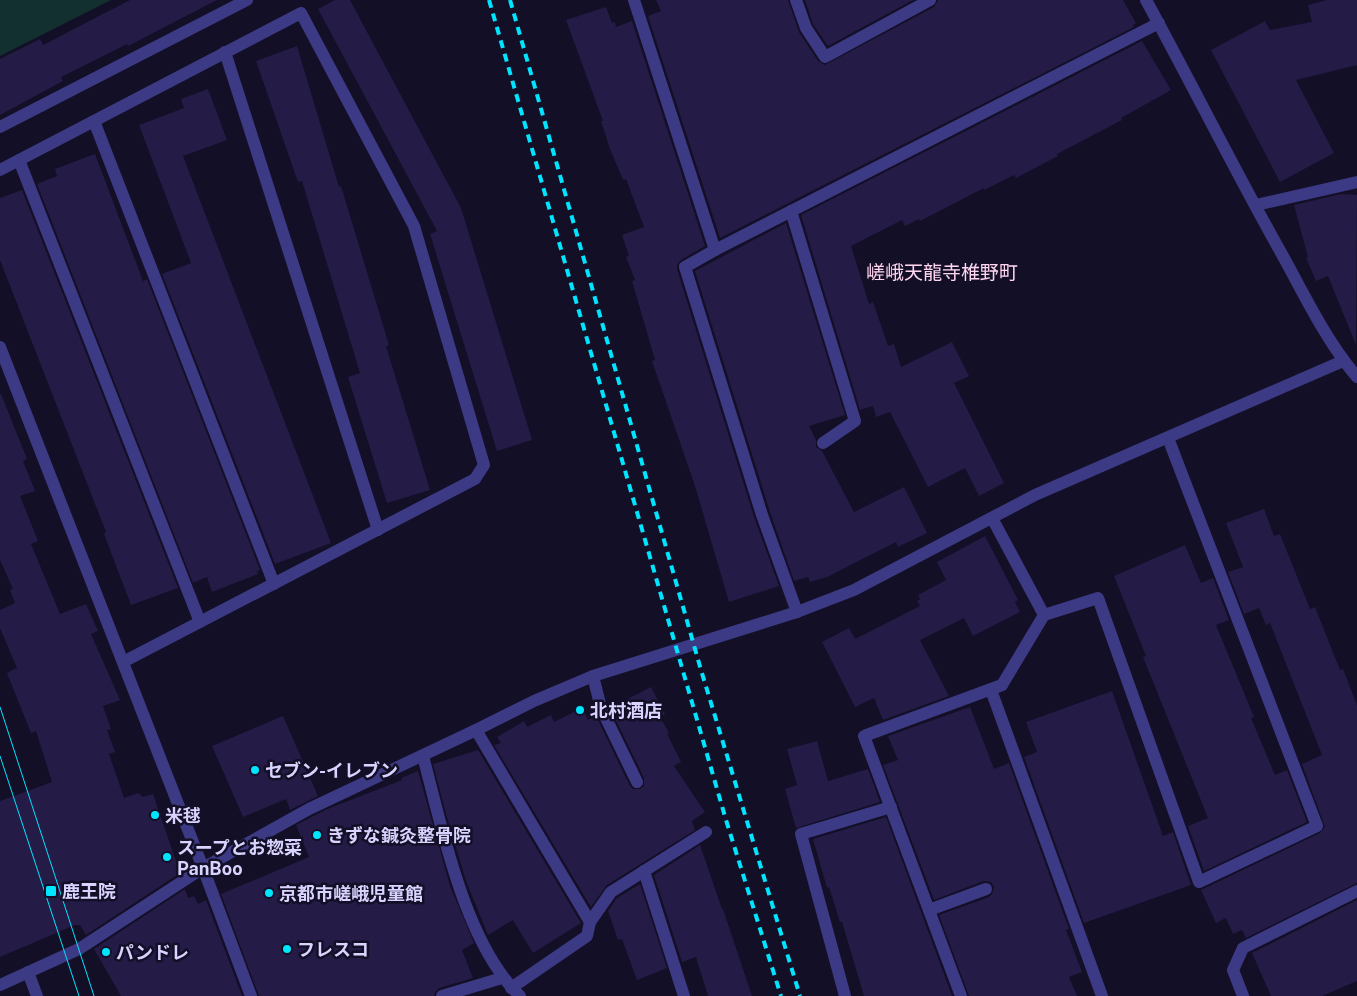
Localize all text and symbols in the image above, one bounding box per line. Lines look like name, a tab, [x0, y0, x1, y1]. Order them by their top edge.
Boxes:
district label: 嵯峨天龍寺椎野町	[866, 261, 1018, 283]
place label: 北村酒店	[590, 700, 662, 721]
marker: 北村酒店	[574, 704, 586, 716]
place label: セブン-イレブン	[265, 760, 398, 781]
marker: セブン-イレブン	[249, 764, 261, 776]
place label: 米毬	[165, 805, 201, 826]
marker: 米毬	[149, 809, 161, 821]
place label: きずな鍼灸整骨院	[327, 825, 471, 846]
marker: きずな鍼灸整骨院	[311, 829, 323, 841]
place label: スープとお惣菜 PanBoo	[177, 837, 302, 879]
marker: スープとお惣菜 PanBoo	[161, 851, 173, 863]
place label: 鹿王院	[62, 881, 116, 902]
place label: 京都市嵯峨児童館	[279, 883, 423, 904]
marker: 鹿王院	[44, 884, 58, 898]
marker: 京都市嵯峨児童館	[263, 887, 275, 899]
place label: フレスコ	[297, 939, 369, 960]
place label: パンドレ	[116, 942, 189, 963]
marker: フレスコ	[281, 943, 293, 955]
marker: パンドレ	[100, 946, 112, 958]

